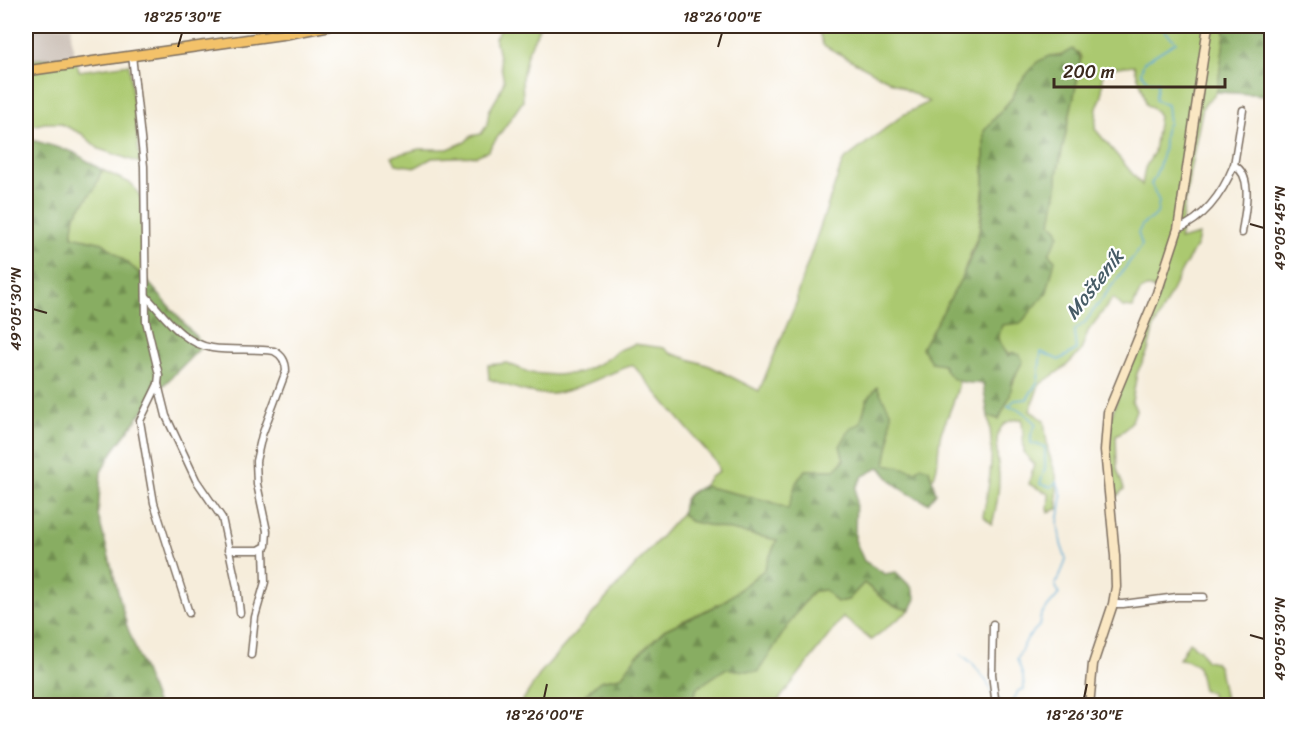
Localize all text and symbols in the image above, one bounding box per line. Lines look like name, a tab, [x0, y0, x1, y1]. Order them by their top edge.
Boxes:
text: 18°25'30"E	[143, 4, 222, 30]
text: 18°26'00"E	[683, 4, 763, 30]
scale bar	[1054, 51, 1225, 89]
text: 200 m	[1063, 56, 1115, 88]
text: 49°05'45"N	[1267, 185, 1293, 270]
water label: Mošteník	[1055, 240, 1134, 327]
text: 49°05'30"N	[3, 267, 29, 351]
text: 49°05'30"N	[1267, 597, 1293, 681]
text: 18°26'00"E	[505, 702, 585, 728]
text: 18°26'30"E	[1046, 702, 1124, 728]

